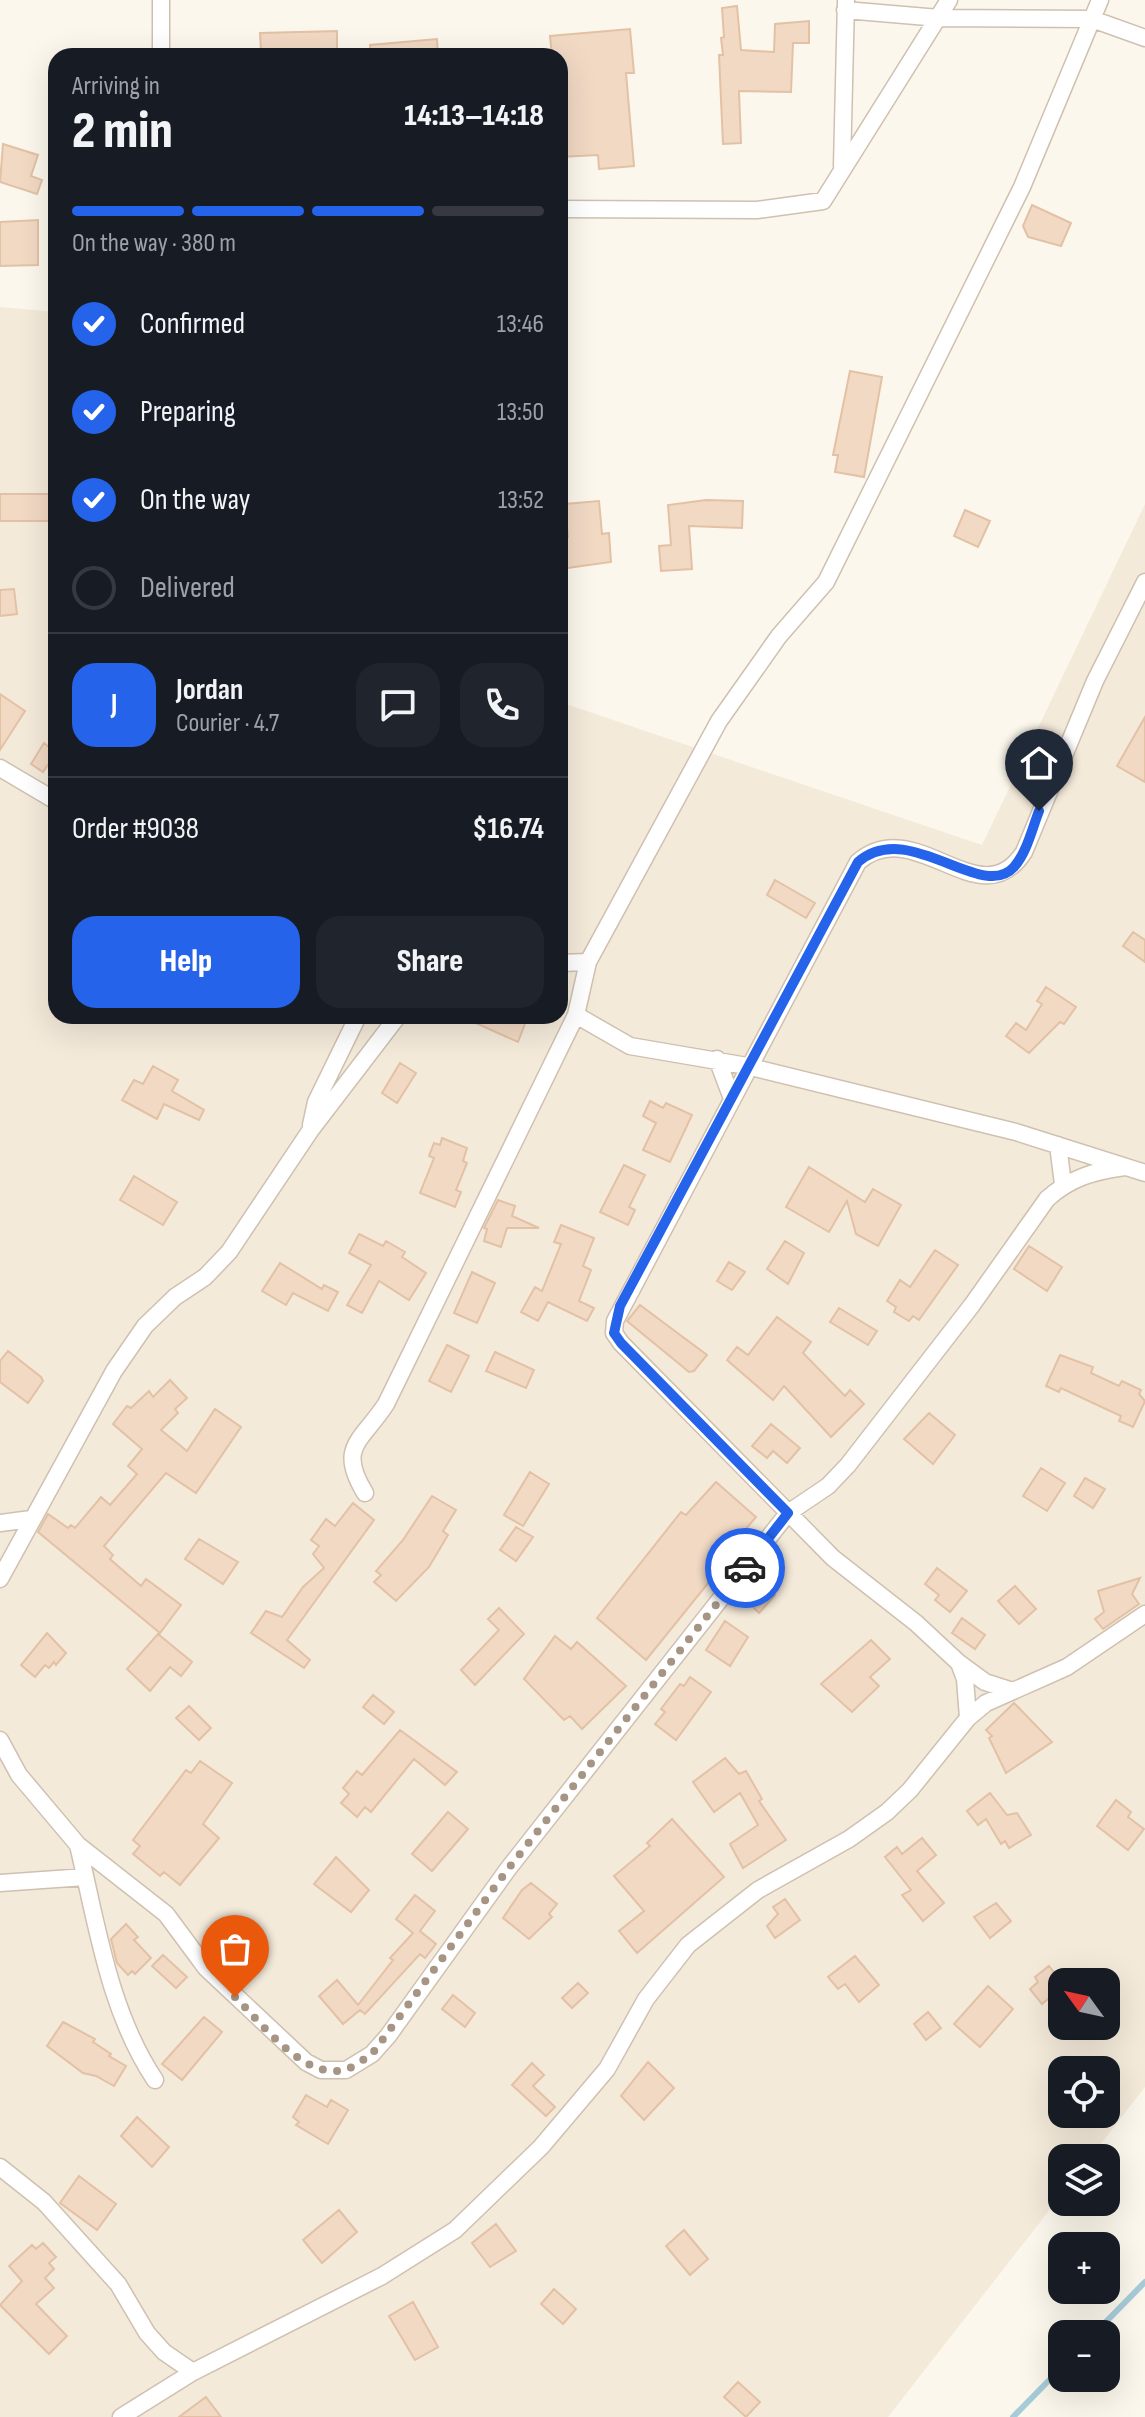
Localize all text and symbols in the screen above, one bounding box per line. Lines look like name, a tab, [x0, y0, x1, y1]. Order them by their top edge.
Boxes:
text: Arriving in	[72, 71, 160, 102]
text: 14:13–14:18	[404, 98, 544, 134]
text: 2 min	[72, 100, 173, 163]
text: On the way · 380 m	[72, 228, 236, 259]
icon: check	[72, 302, 116, 346]
text: Confirmed	[140, 306, 245, 342]
text: 13:46	[497, 309, 544, 340]
icon: check	[72, 390, 116, 434]
text: Preparing	[140, 394, 236, 430]
text: 13:50	[497, 397, 544, 428]
icon: check	[72, 478, 116, 522]
text: On the way	[140, 482, 250, 518]
text: 13:52	[498, 485, 544, 516]
text: Delivered	[140, 570, 235, 606]
button: chat	[356, 663, 440, 747]
button: phone	[460, 663, 544, 747]
text: Jordan	[176, 672, 243, 708]
text: J	[111, 687, 117, 723]
text: Courier · 4.7	[176, 708, 279, 739]
pin	[1005, 729, 1073, 811]
icon: home	[1017, 741, 1061, 785]
text: Order #9038	[72, 811, 199, 847]
text: $16.74	[472, 811, 544, 847]
button: Help	[72, 916, 300, 1008]
button: Share	[316, 916, 544, 1008]
courier	[705, 1528, 785, 1608]
icon: car	[723, 1546, 767, 1590]
pin	[201, 1915, 269, 1997]
icon: bag	[213, 1927, 257, 1971]
north arrow	[1048, 1968, 1120, 2040]
map controls	[1048, 1968, 1120, 2392]
button: locate	[1048, 2056, 1120, 2128]
button: layers	[1048, 2144, 1120, 2216]
button: +	[1048, 2232, 1120, 2304]
button: −	[1048, 2320, 1120, 2392]

